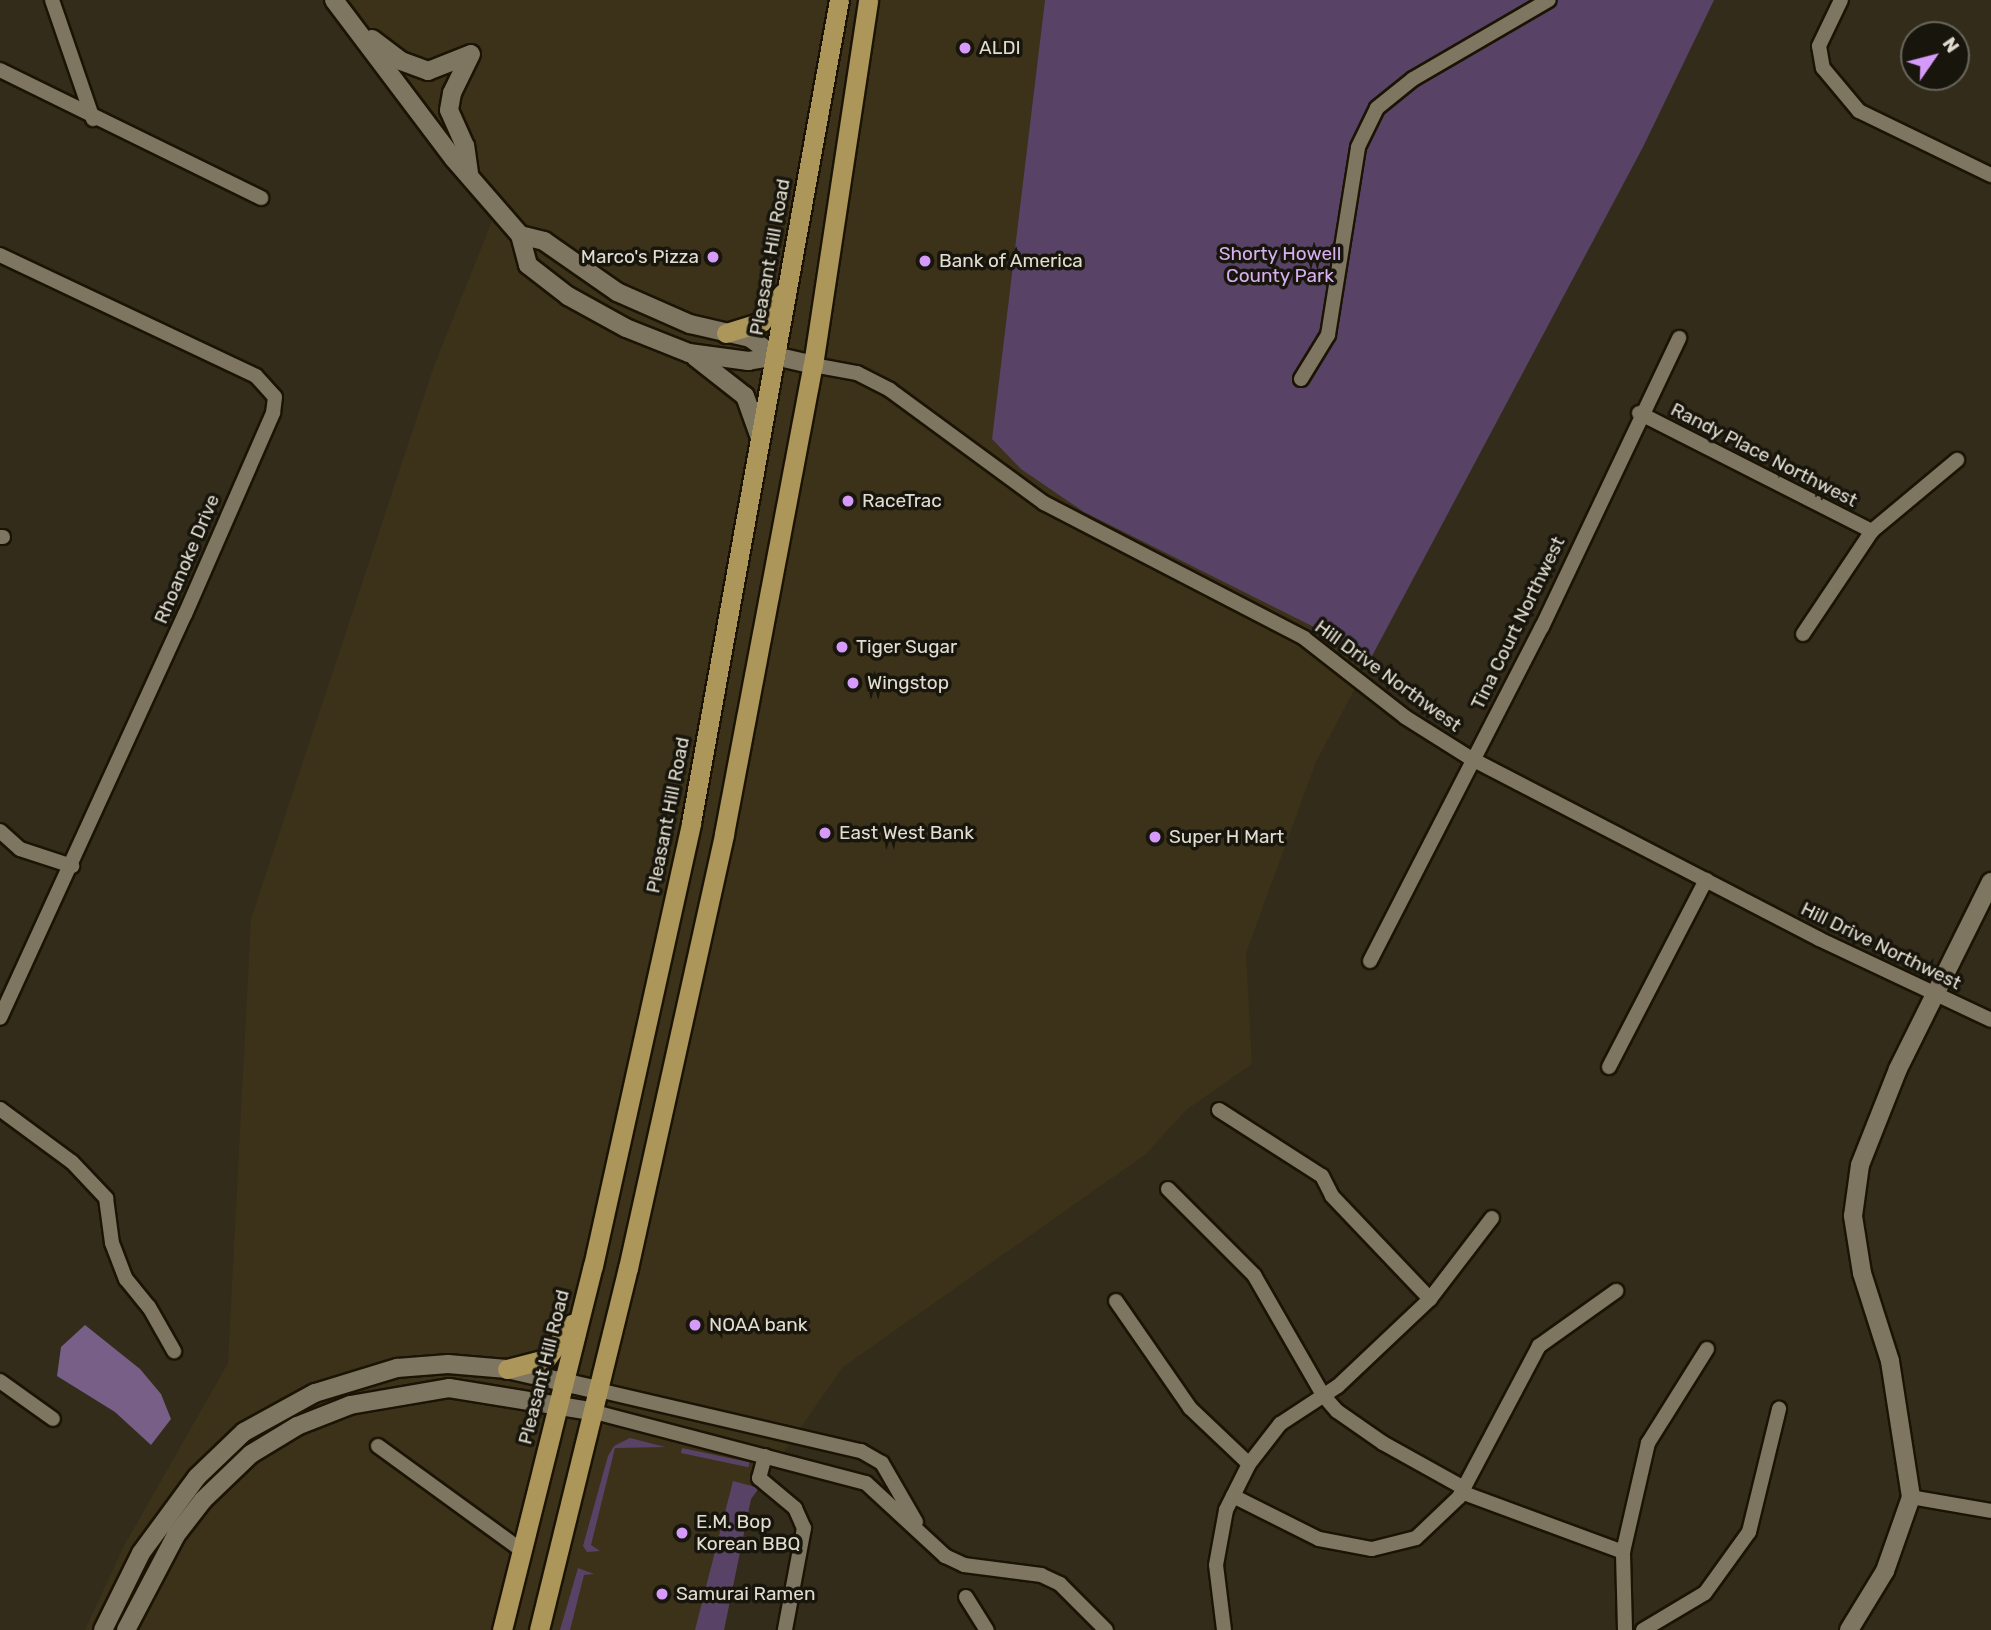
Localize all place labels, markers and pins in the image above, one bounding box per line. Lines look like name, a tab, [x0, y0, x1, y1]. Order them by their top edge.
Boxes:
place label: ALDI	[979, 37, 1021, 59]
marker: ALDI	[957, 40, 973, 56]
place label: Marco's Pizza	[581, 246, 699, 268]
marker: Marco's Pizza	[705, 249, 721, 265]
place label: Bank of America	[939, 250, 1084, 272]
marker: Bank of America	[917, 253, 933, 269]
place label: RaceTrac	[862, 490, 942, 512]
marker: RaceTrac	[840, 493, 856, 509]
place label: Tiger Sugar	[856, 636, 958, 658]
marker: Tiger Sugar	[834, 639, 850, 655]
place label: Wingstop	[867, 672, 949, 694]
marker: Wingstop	[845, 675, 861, 691]
place label: East West Bank	[839, 822, 974, 844]
marker: East West Bank	[817, 825, 833, 841]
place label: Super H Mart	[1169, 826, 1285, 848]
marker: Super H Mart	[1147, 829, 1163, 845]
place label: NOAA bank	[709, 1314, 808, 1336]
marker: NOAA bank	[687, 1317, 703, 1333]
place label: E.M. Bop Korean BBQ	[696, 1511, 800, 1555]
marker: E.M. Bop Korean BBQ	[674, 1525, 690, 1541]
place label: Samurai Ramen	[676, 1583, 815, 1605]
marker: Samurai Ramen	[654, 1586, 670, 1602]

